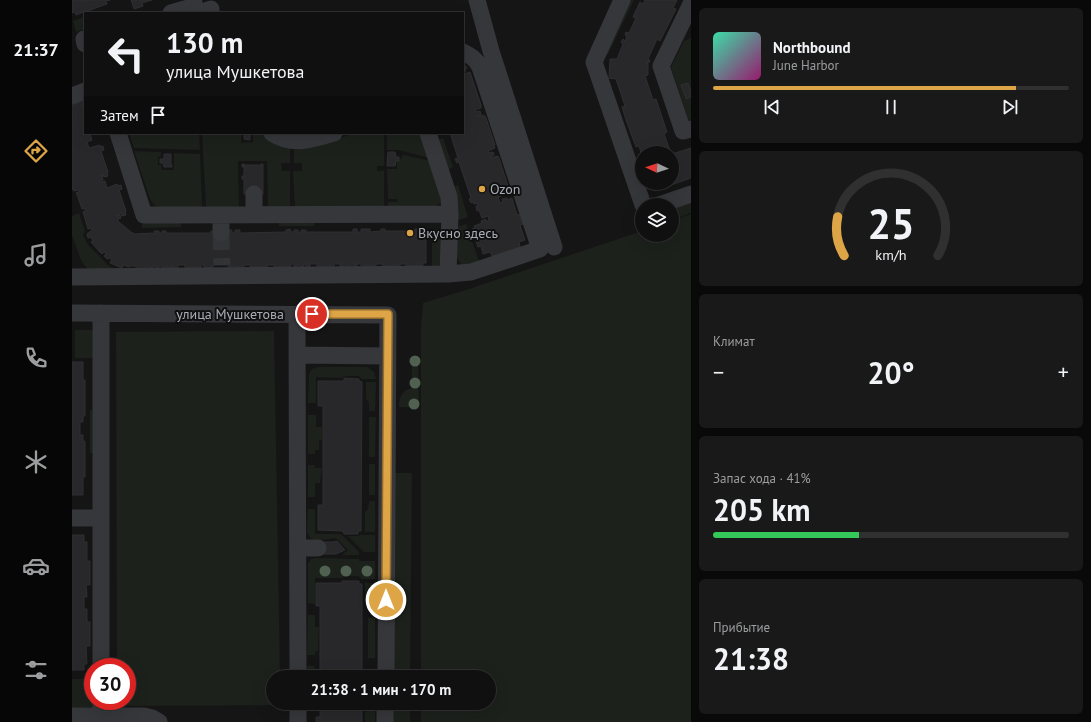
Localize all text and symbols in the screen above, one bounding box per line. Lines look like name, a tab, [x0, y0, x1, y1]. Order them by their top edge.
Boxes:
text: 130 m	[166, 24, 243, 61]
icon: left	[100, 28, 152, 80]
text: 21:37	[13, 38, 59, 61]
text: Northbound	[773, 38, 850, 57]
text: June Harbor	[773, 57, 839, 74]
text: улица Мушкетова	[166, 60, 304, 83]
icon: previous	[761, 96, 783, 118]
icon: pause	[880, 96, 902, 118]
icon: next	[999, 96, 1021, 118]
icon: arrive	[147, 104, 169, 126]
text: Затем	[100, 106, 139, 125]
icon: directions	[22, 137, 50, 165]
north arrow	[635, 146, 679, 190]
map controls	[635, 146, 679, 242]
place label: Ozon	[490, 180, 520, 198]
marker: Ozon	[477, 184, 487, 194]
text: 25	[867, 197, 915, 250]
button: layers	[635, 198, 679, 242]
place label: Вкусно здесь	[418, 224, 498, 242]
marker: Вкусно здесь	[405, 228, 415, 238]
icon: music	[22, 241, 50, 269]
text: km/h	[875, 245, 907, 264]
pin	[295, 297, 329, 331]
icon: arrive	[301, 303, 323, 325]
street label: улица Мушкетова	[176, 305, 284, 323]
text: Климат	[713, 333, 755, 350]
icon: phone	[22, 344, 50, 372]
text: 20°	[867, 353, 915, 392]
text: −	[713, 358, 724, 386]
text: +	[1058, 358, 1069, 386]
icon: climate	[22, 448, 50, 476]
text: Запас хода · 41%	[713, 470, 811, 487]
text: 205 km	[713, 490, 811, 529]
icon: car	[22, 552, 50, 580]
position arrow	[365, 579, 407, 621]
text: Прибытие	[713, 619, 770, 636]
text: 21:38	[713, 639, 789, 678]
icon: filters	[22, 656, 50, 684]
speed limit sign: 30	[84, 658, 136, 710]
text: 21:38 · 1 мин · 170 m	[311, 680, 451, 699]

